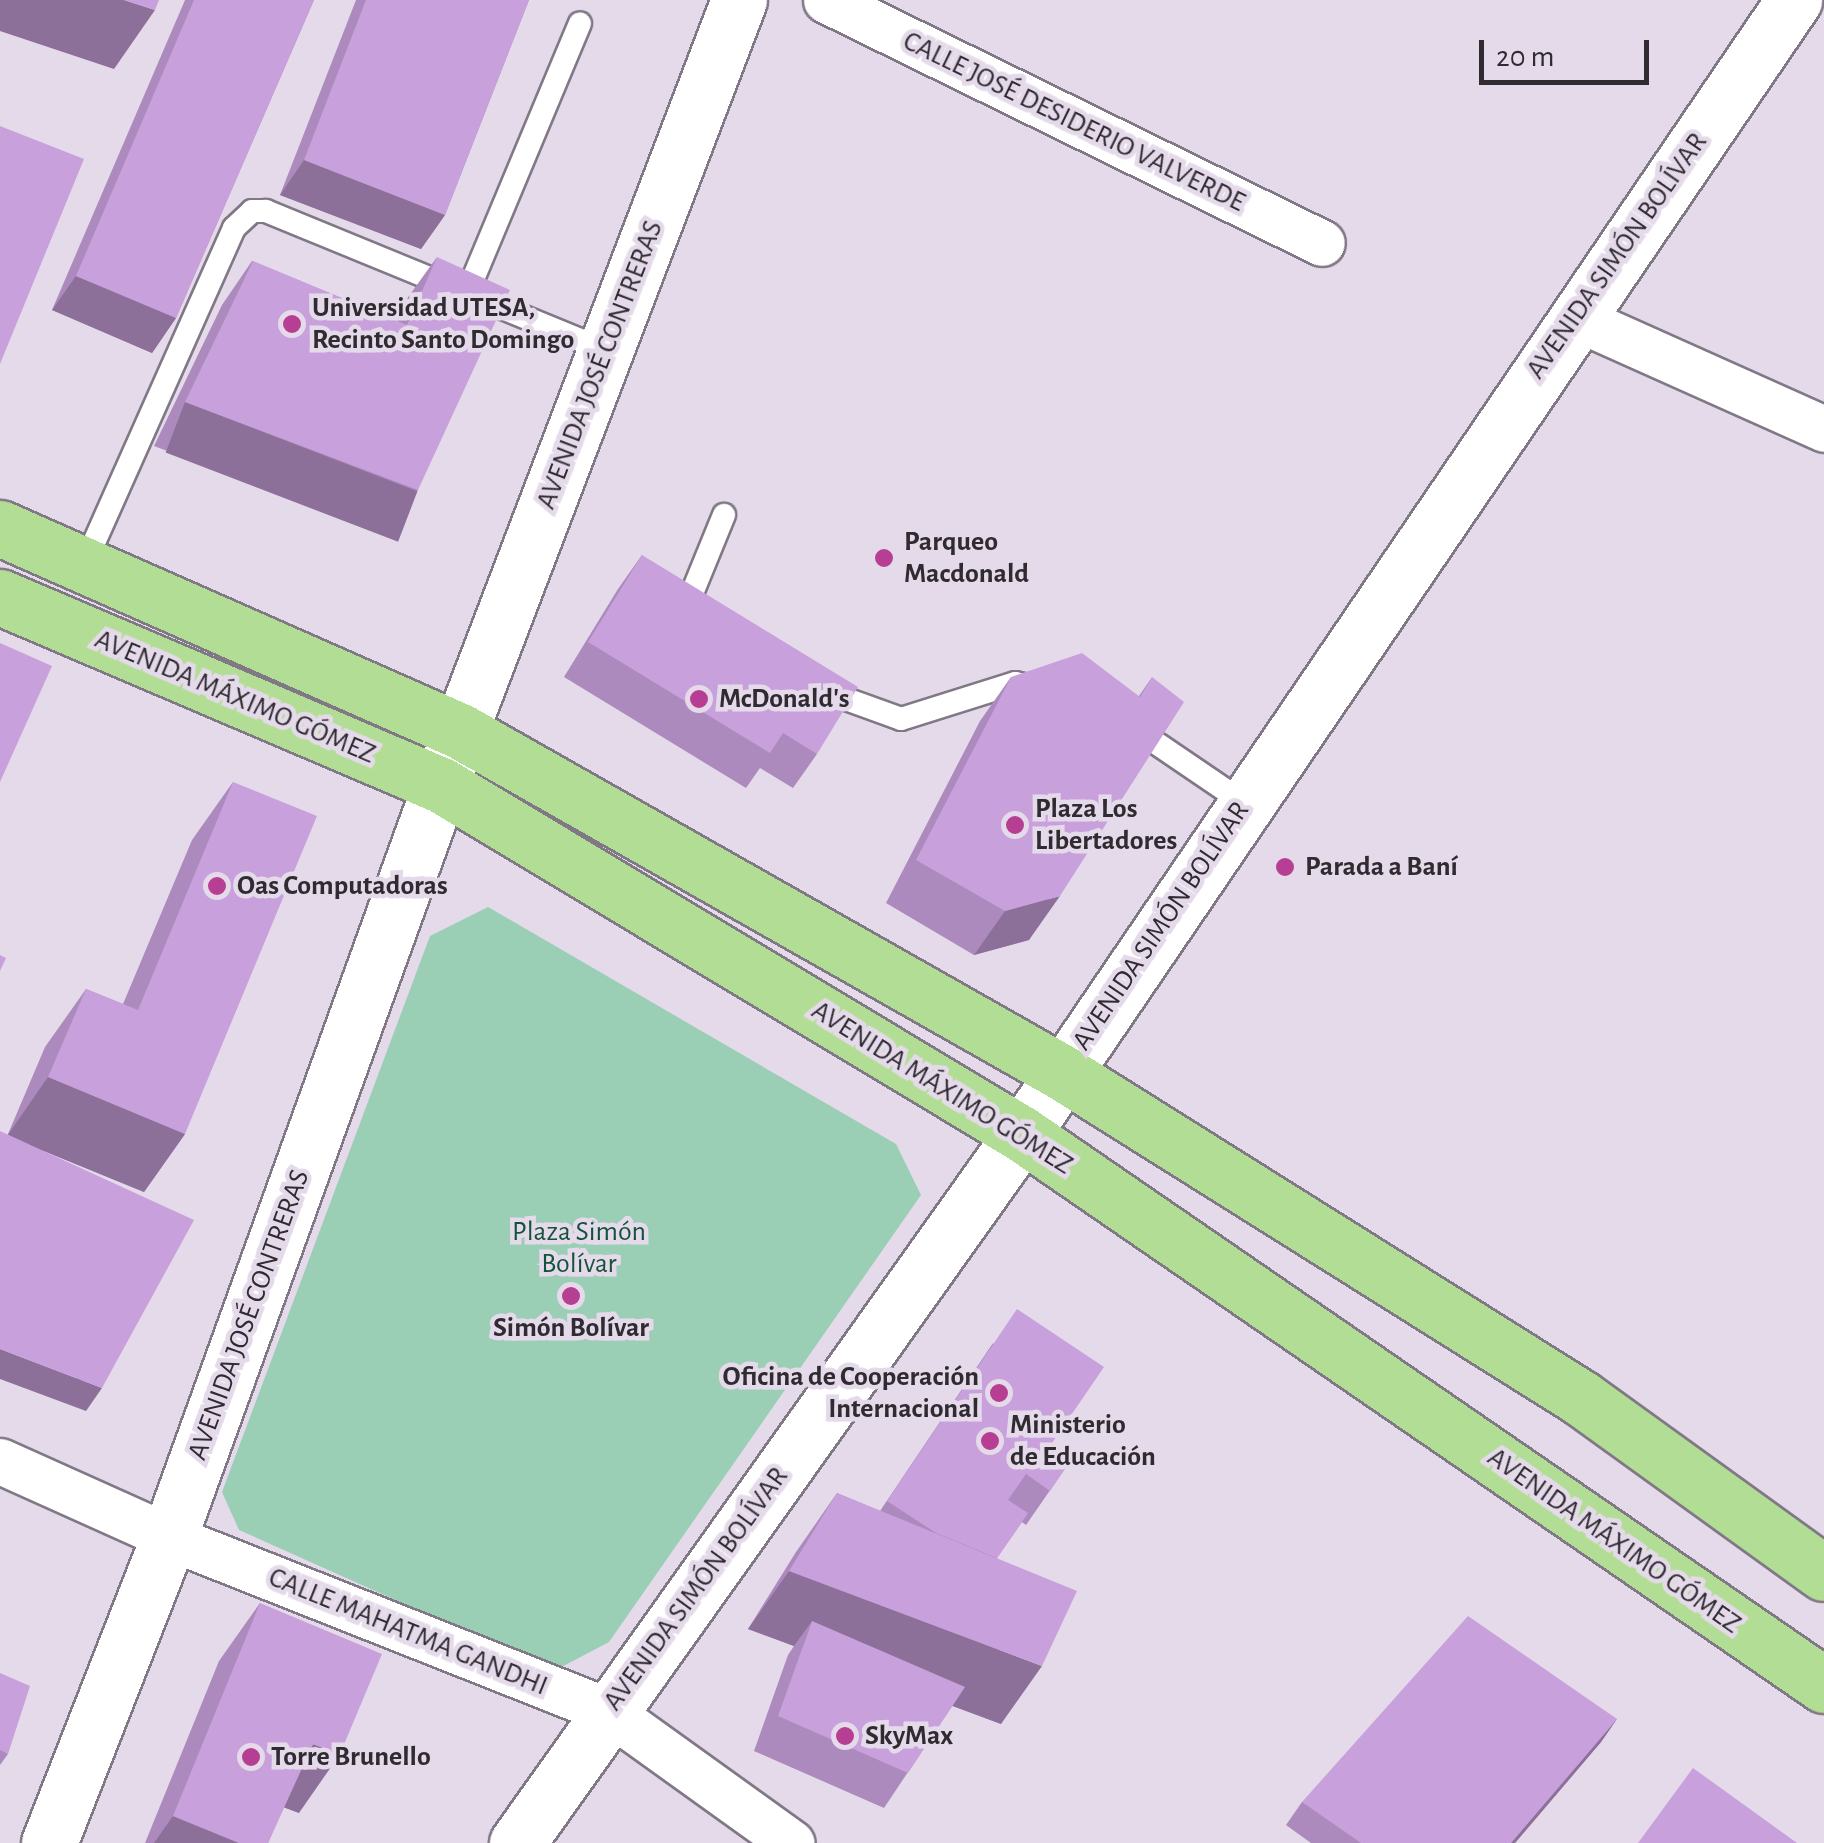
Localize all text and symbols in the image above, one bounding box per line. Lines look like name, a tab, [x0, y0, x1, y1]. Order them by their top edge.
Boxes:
scale bar	[1484, 20, 1654, 82]
street label: CALLE JOSÉ DESIDERIO VALVERDE	[898, 24, 1250, 220]
text: 20 m	[1496, 42, 1554, 72]
street label: AVENIDA SIMÓN BOLÍVAR	[1519, 126, 1715, 386]
street label: AVENIDA JOSÉ CONTRERAS	[529, 216, 671, 514]
place label: Universidad UTESA, Recinto Santo Domingo	[312, 291, 574, 357]
marker: Universidad UTESA, Recinto Santo Domingo	[281, 313, 303, 335]
place label: Parqueo Macdonald	[904, 525, 1029, 591]
marker: Parqueo Macdonald	[873, 547, 895, 569]
street label: AVENIDA MÁXIMO GÓMEZ	[90, 623, 380, 771]
place label: McDonald's	[719, 682, 849, 716]
marker: McDonald's	[688, 688, 710, 710]
place label: Plaza Los Libertadores	[1035, 792, 1177, 858]
street label: AVENIDA SIMÓN BOLÍVAR	[1065, 795, 1257, 1057]
marker: Plaza Los Libertadores	[1004, 814, 1026, 836]
place label: Parada a Baní	[1305, 850, 1458, 884]
marker: Parada a Baní	[1274, 856, 1296, 878]
place label: Oas Computadoras	[237, 869, 448, 903]
marker: Oas Computadoras	[206, 875, 228, 897]
street label: AVENIDA MÁXIMO GÓMEZ	[805, 994, 1079, 1182]
street label: AVENIDA JOSÉ CONTRERAS	[181, 1165, 317, 1465]
park label: Plaza Simón Bolívar	[512, 1215, 646, 1281]
marker: Simón Bolívar	[560, 1285, 582, 1307]
place label: Simón Bolívar	[493, 1311, 649, 1345]
place label: Oficina de Cooperación Internacional	[723, 1360, 979, 1426]
marker: Oficina de Cooperación Internacional	[988, 1382, 1010, 1404]
place label: Ministerio de Educación	[1010, 1408, 1156, 1474]
marker: Ministerio de Educación	[979, 1430, 1001, 1452]
street label: AVENIDA MÁXIMO GÓMEZ	[1481, 1441, 1747, 1641]
street label: AVENIDA SIMÓN BOLÍVAR	[596, 1461, 796, 1717]
street label: CALLE MAHATMA GANDHI	[264, 1561, 552, 1703]
place label: SkyMax	[865, 1719, 953, 1753]
marker: SkyMax	[834, 1725, 856, 1747]
place label: Torre Brunello	[271, 1740, 431, 1774]
marker: Torre Brunello	[240, 1746, 262, 1768]

